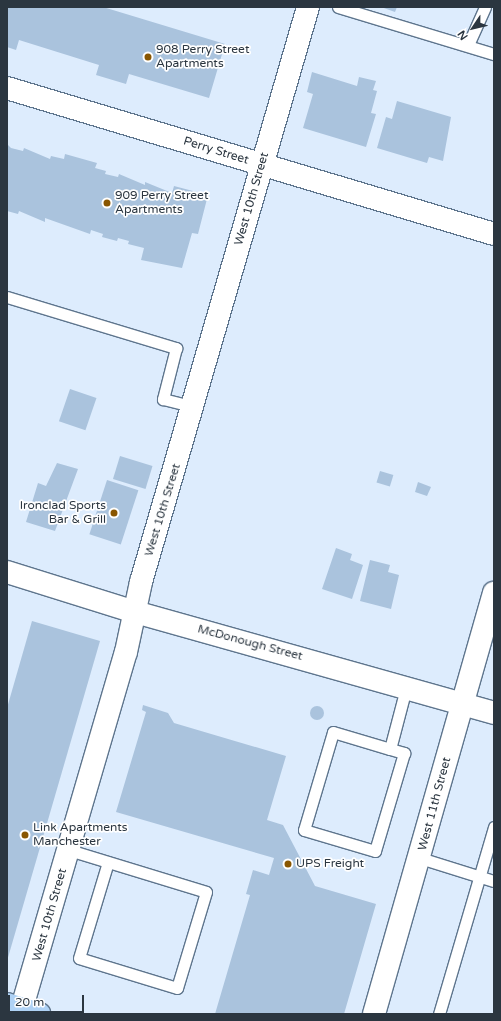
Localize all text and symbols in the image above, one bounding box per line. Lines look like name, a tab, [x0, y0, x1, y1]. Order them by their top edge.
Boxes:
north arrow	[453, 8, 493, 48]
text: N	[455, 28, 471, 43]
place label: 908 Perry Street Apartments	[156, 43, 249, 71]
marker: 908 Perry Street Apartments	[143, 52, 153, 62]
street label: Perry Street	[182, 134, 250, 168]
street label: West 10th Street	[232, 151, 272, 247]
place label: 909 Perry Street Apartments	[115, 189, 208, 217]
marker: 909 Perry Street Apartments	[102, 198, 112, 208]
street label: West 10th Street	[142, 462, 184, 558]
place label: Ironclad Sports Bar & Grill	[20, 499, 106, 527]
marker: Ironclad Sports Bar & Grill	[109, 508, 119, 518]
street label: McDonough Street	[196, 622, 304, 664]
street label: West 11th Street	[416, 756, 454, 852]
place label: Link Apartments Manchester	[33, 821, 128, 849]
marker: Link Apartments Manchester	[20, 830, 30, 840]
place label: UPS Freight	[296, 857, 364, 871]
marker: UPS Freight	[283, 859, 293, 869]
street label: West 10th Street	[30, 867, 70, 963]
scale bar	[10, 987, 86, 1013]
text: 20 m	[15, 995, 44, 1009]

